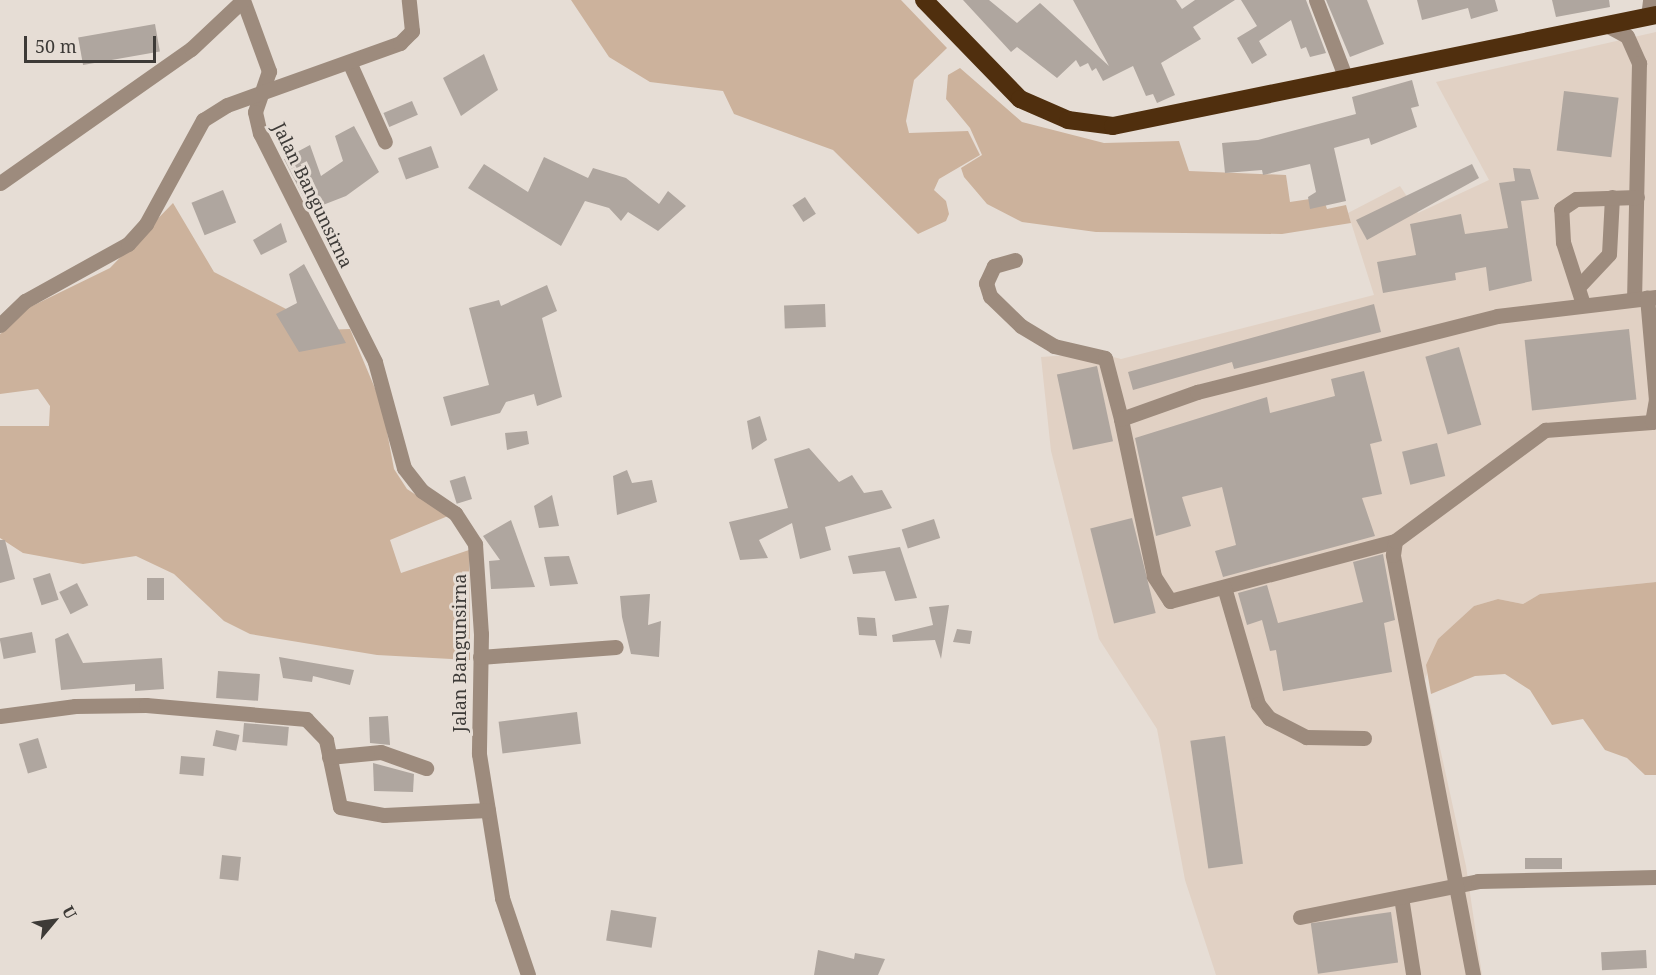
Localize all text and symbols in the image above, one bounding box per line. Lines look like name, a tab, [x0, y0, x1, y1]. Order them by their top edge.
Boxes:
scale bar	[27, 24, 159, 62]
text: 50 m	[35, 34, 77, 58]
street label: Jalan Bangunsirna	[268, 119, 358, 271]
street label: Jalan Bangunsirna	[448, 574, 470, 732]
north arrow	[24, 891, 84, 951]
text: U	[57, 902, 82, 923]

